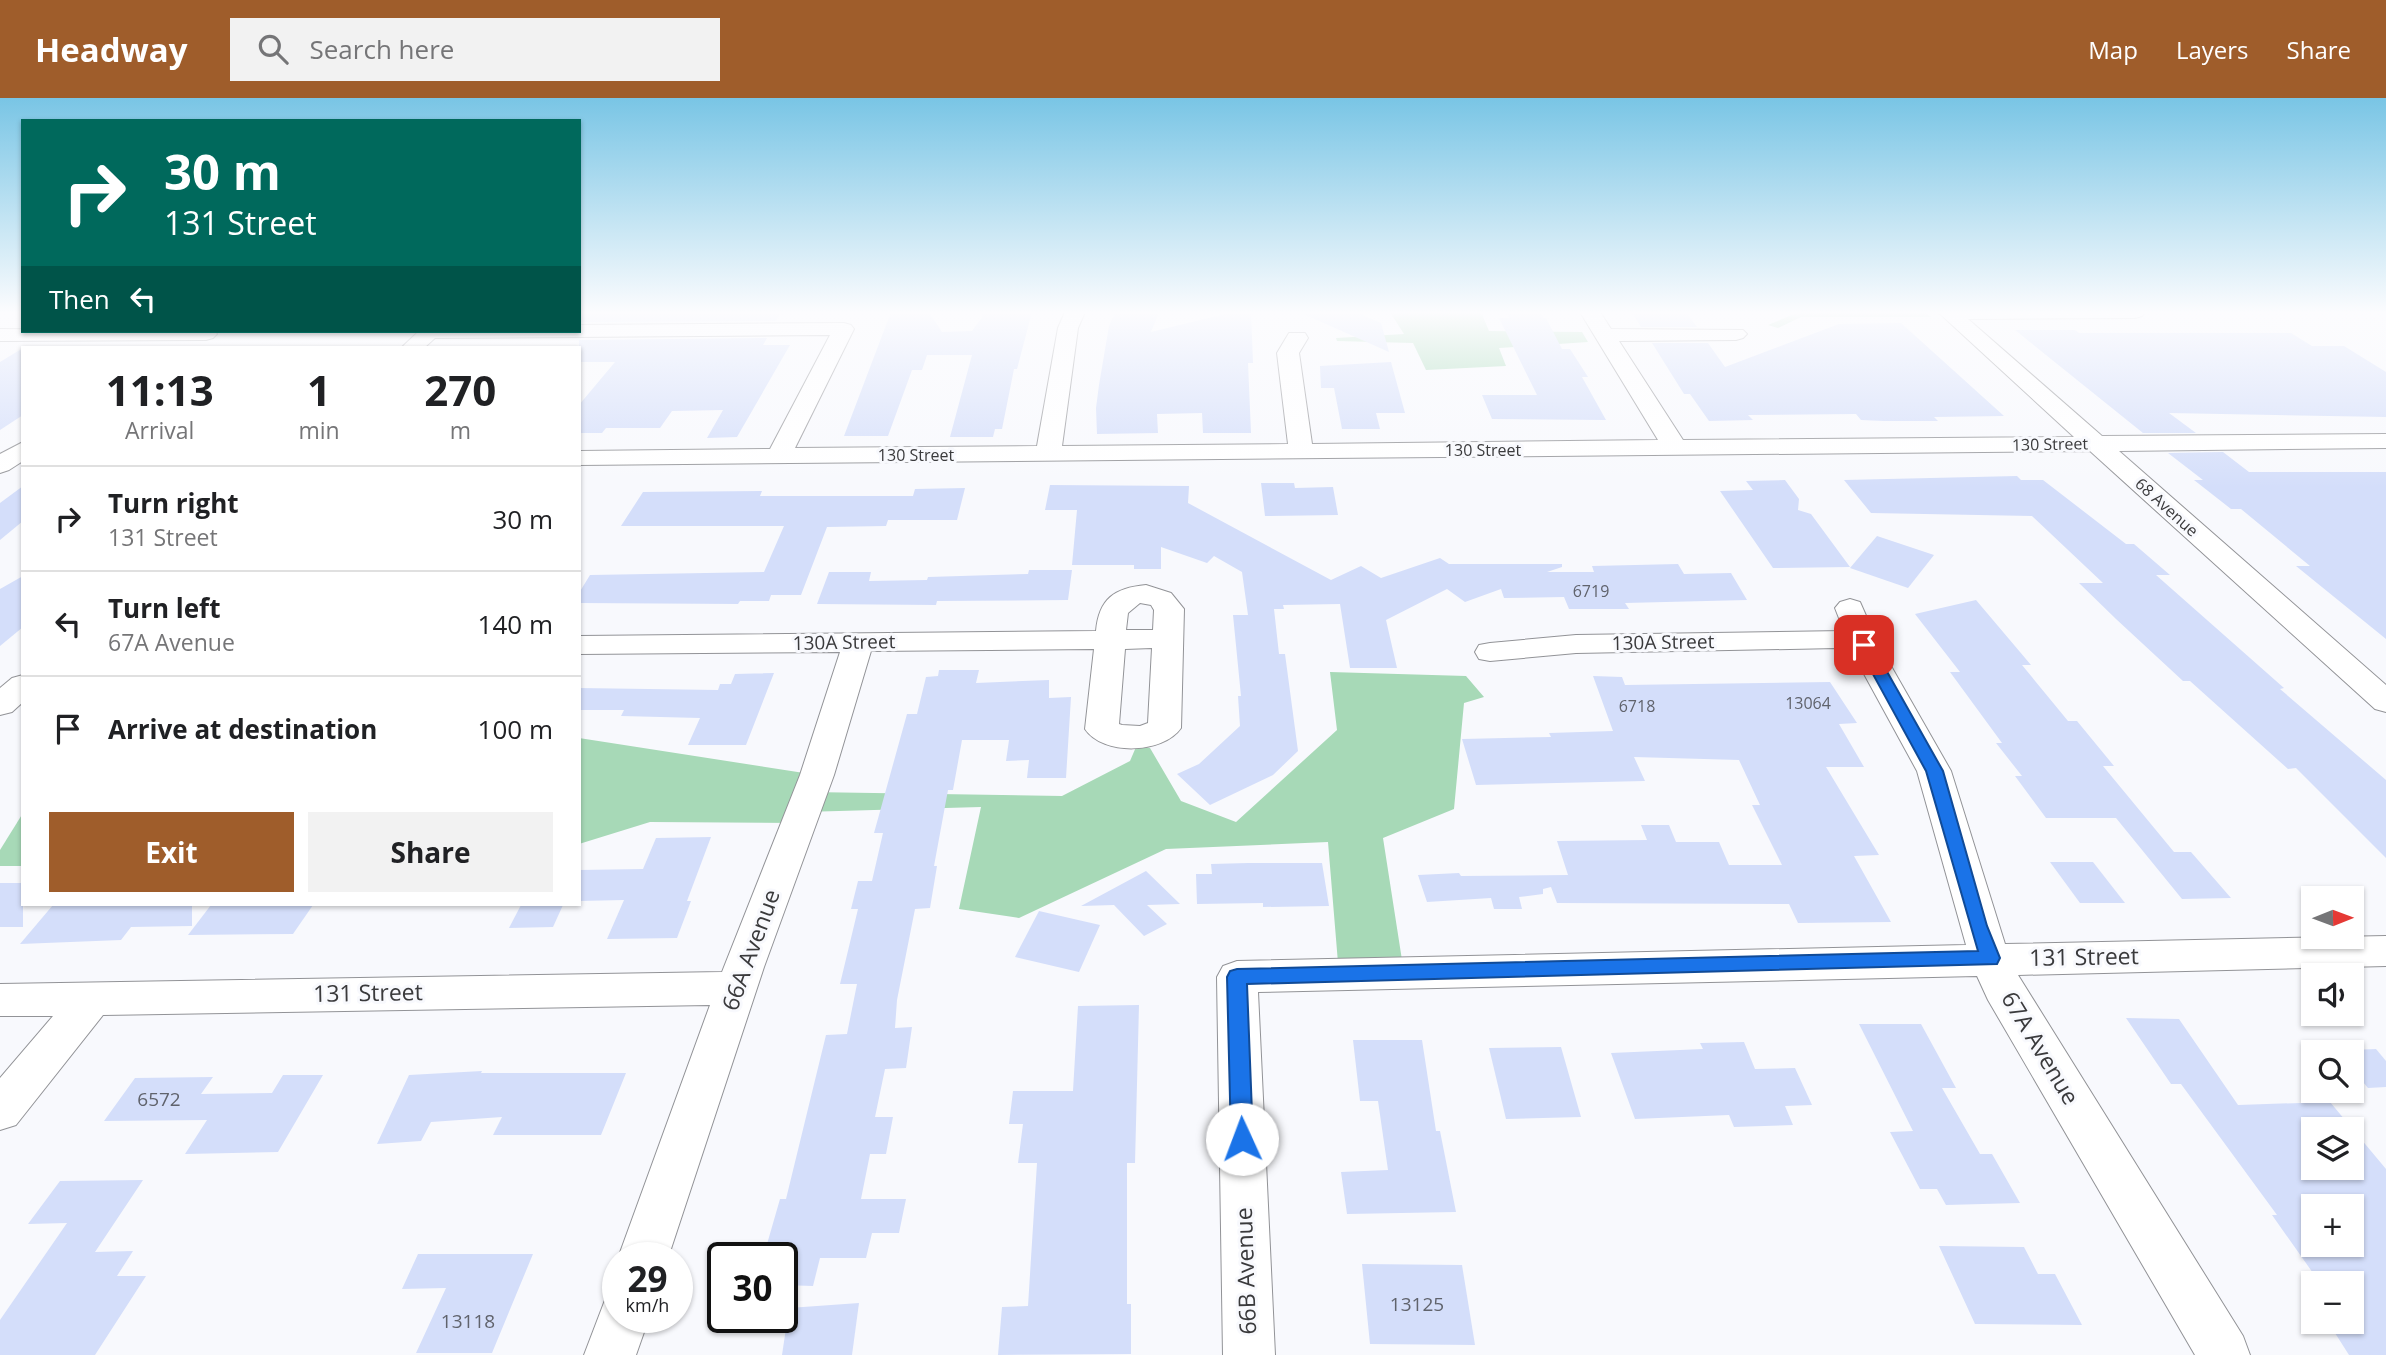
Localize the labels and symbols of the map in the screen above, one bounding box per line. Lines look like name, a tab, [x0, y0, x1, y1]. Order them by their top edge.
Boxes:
street label: 130 Street	[2012, 432, 2089, 456]
street label: 130 Street	[1445, 439, 1521, 461]
street label: 130 Street	[878, 444, 954, 466]
street label: 68 Avenue	[2131, 473, 2203, 541]
house number: 6719	[1573, 580, 1609, 602]
pin	[1834, 615, 1894, 675]
street label: 130A Street	[792, 628, 896, 656]
street label: 130A Street	[1611, 628, 1715, 656]
house number: 13064	[1785, 692, 1831, 714]
house number: 6718	[1619, 695, 1655, 717]
street label: 66A Avenue	[713, 885, 787, 1015]
north arrow	[2301, 886, 2364, 948]
street label: 131 Street	[2029, 939, 2139, 973]
street label: 131 Street	[313, 975, 423, 1009]
street label: 67A Avenue	[1994, 985, 2087, 1110]
house number: 6572	[137, 1086, 181, 1112]
position arrow	[1205, 1102, 1279, 1176]
street label: 66B Avenue	[1227, 1207, 1263, 1335]
speed limit sign: 30	[707, 1242, 798, 1333]
house number: 13125	[1390, 1291, 1444, 1317]
house number: 13118	[441, 1308, 495, 1334]

